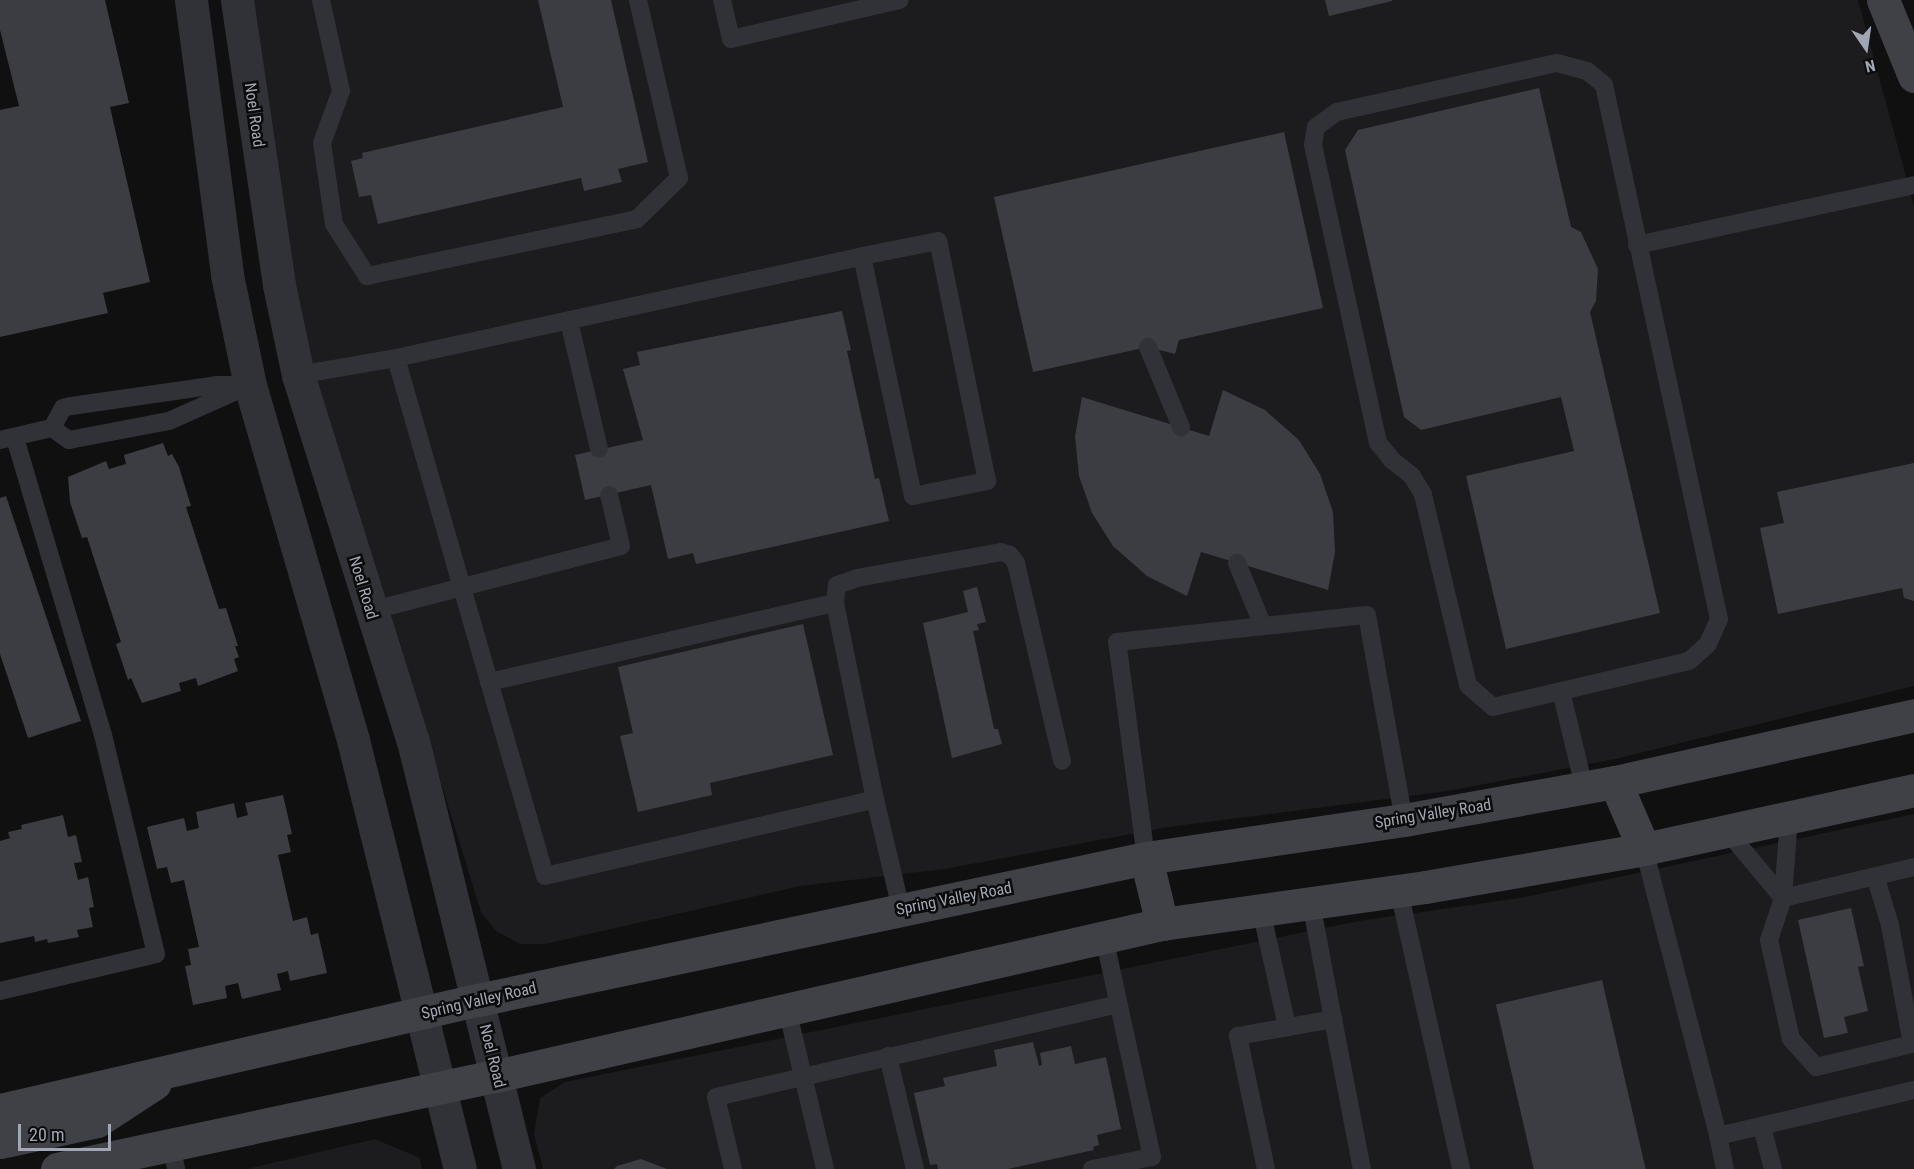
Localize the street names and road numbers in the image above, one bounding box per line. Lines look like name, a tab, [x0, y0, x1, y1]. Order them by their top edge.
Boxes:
street label: Noel Road	[240, 82, 268, 148]
street label: Noel Road	[344, 554, 382, 622]
street label: Spring Valley Road	[1373, 795, 1493, 833]
street label: Spring Valley Road	[894, 878, 1014, 920]
street label: Spring Valley Road	[420, 978, 538, 1024]
street label: Noel Road	[475, 1022, 509, 1090]

